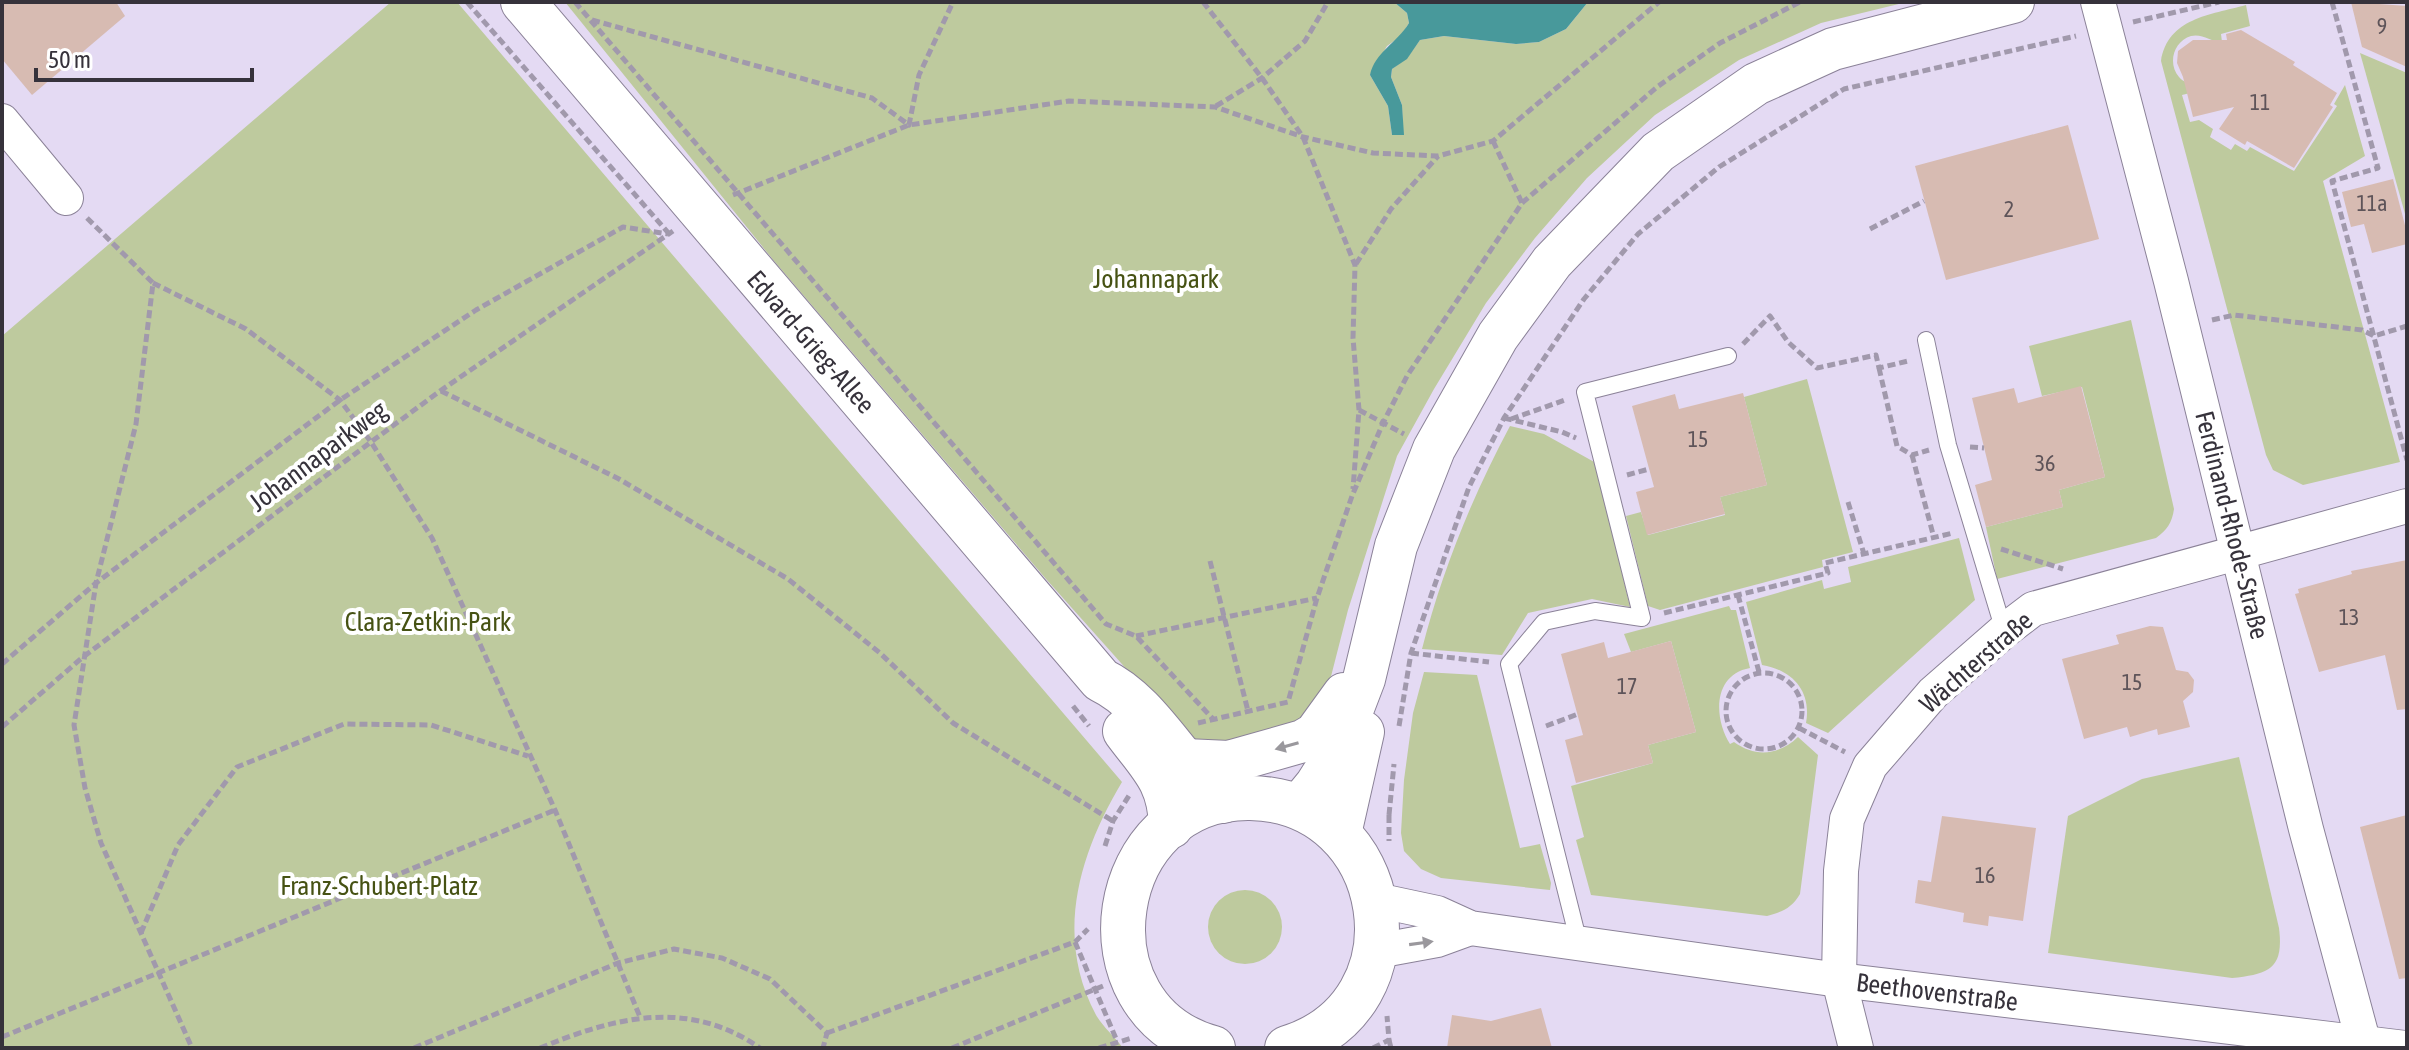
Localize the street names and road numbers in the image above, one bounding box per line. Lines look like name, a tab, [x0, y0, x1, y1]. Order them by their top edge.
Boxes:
street label: Edvard-Grieg-Allee	[741, 265, 881, 419]
street label: Johannaparkweg	[243, 394, 393, 517]
street label: Ferdinand-Rhode-Straße	[2189, 408, 2275, 642]
street label: Wächterstraße	[1914, 605, 2038, 719]
street label: Beethovenstraße	[1854, 967, 2020, 1017]

